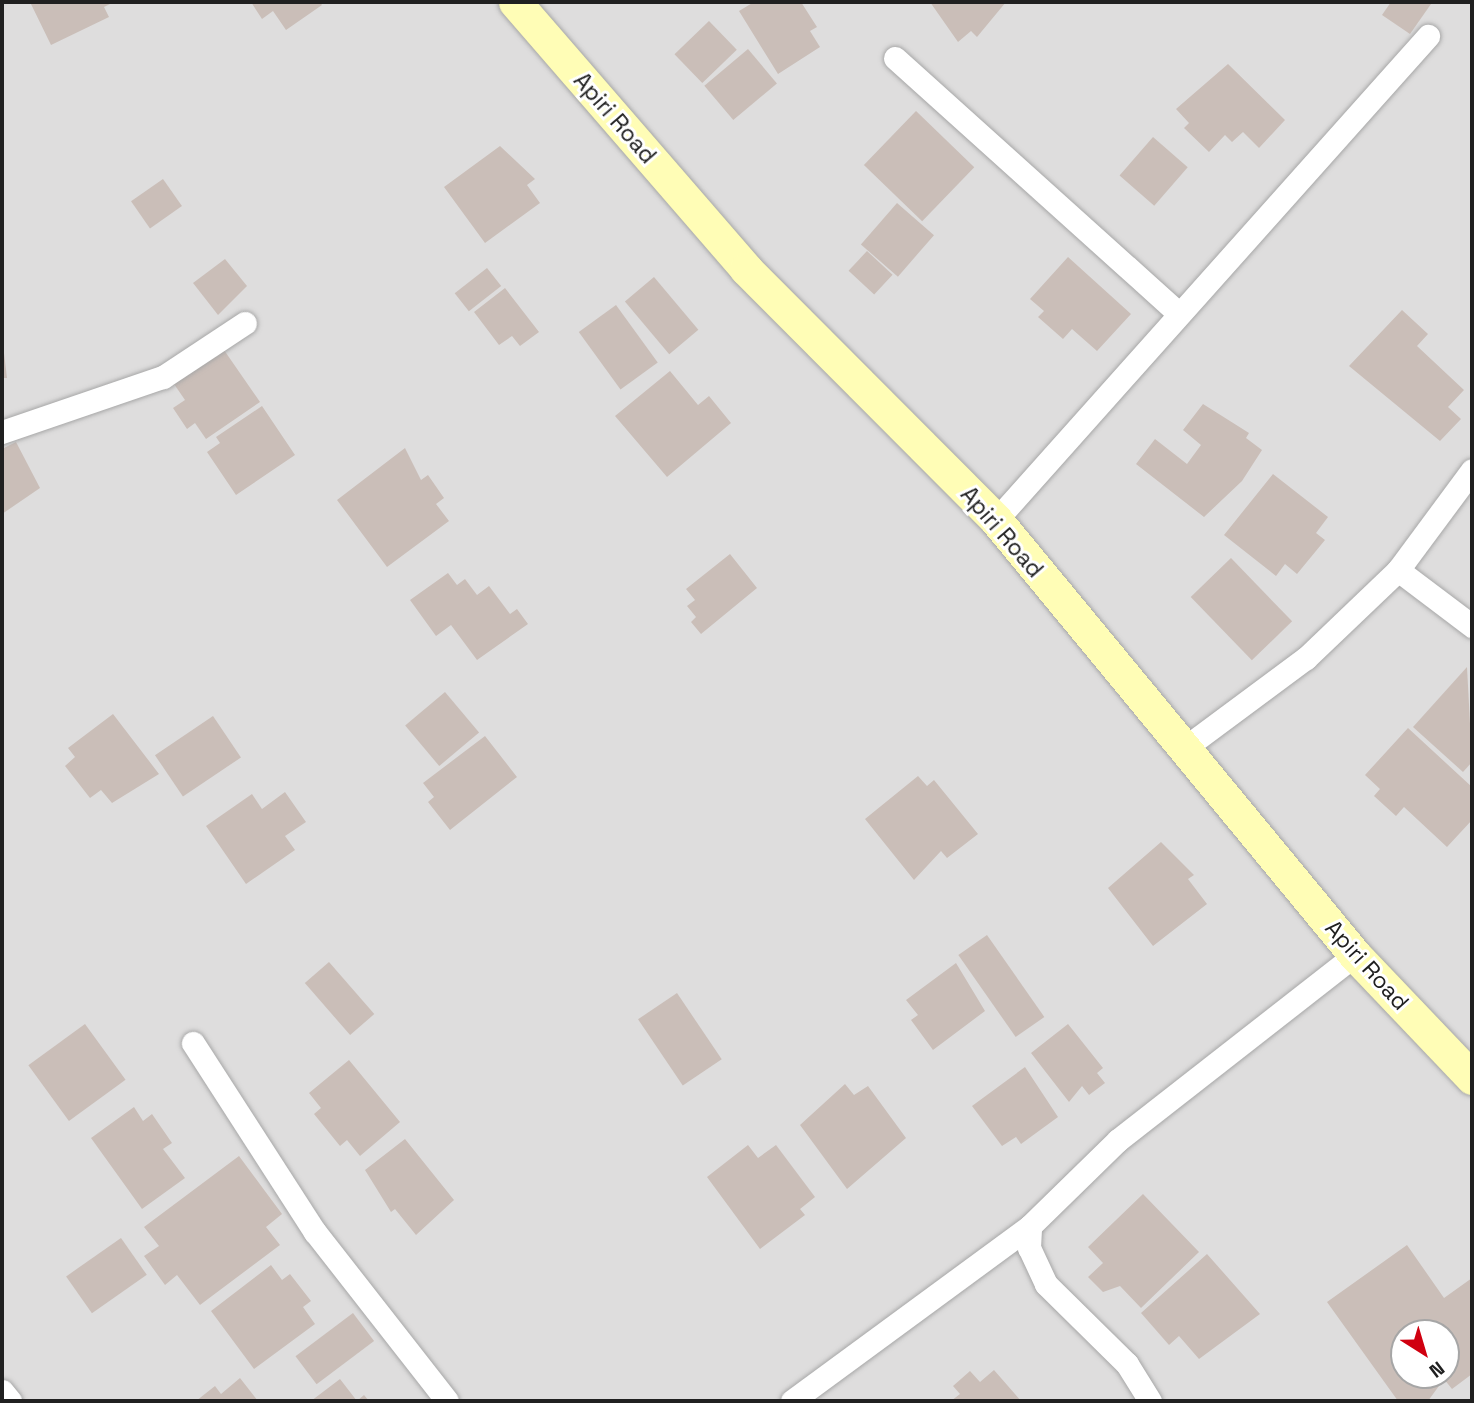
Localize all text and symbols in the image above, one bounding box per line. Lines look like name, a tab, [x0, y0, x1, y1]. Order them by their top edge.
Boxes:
street label: Apiri Road	[568, 67, 662, 169]
street label: Apiri Road	[955, 481, 1049, 583]
street label: Apiri Road	[1319, 914, 1415, 1016]
north arrow	[1390, 1319, 1460, 1389]
text: N	[1424, 1356, 1449, 1383]

